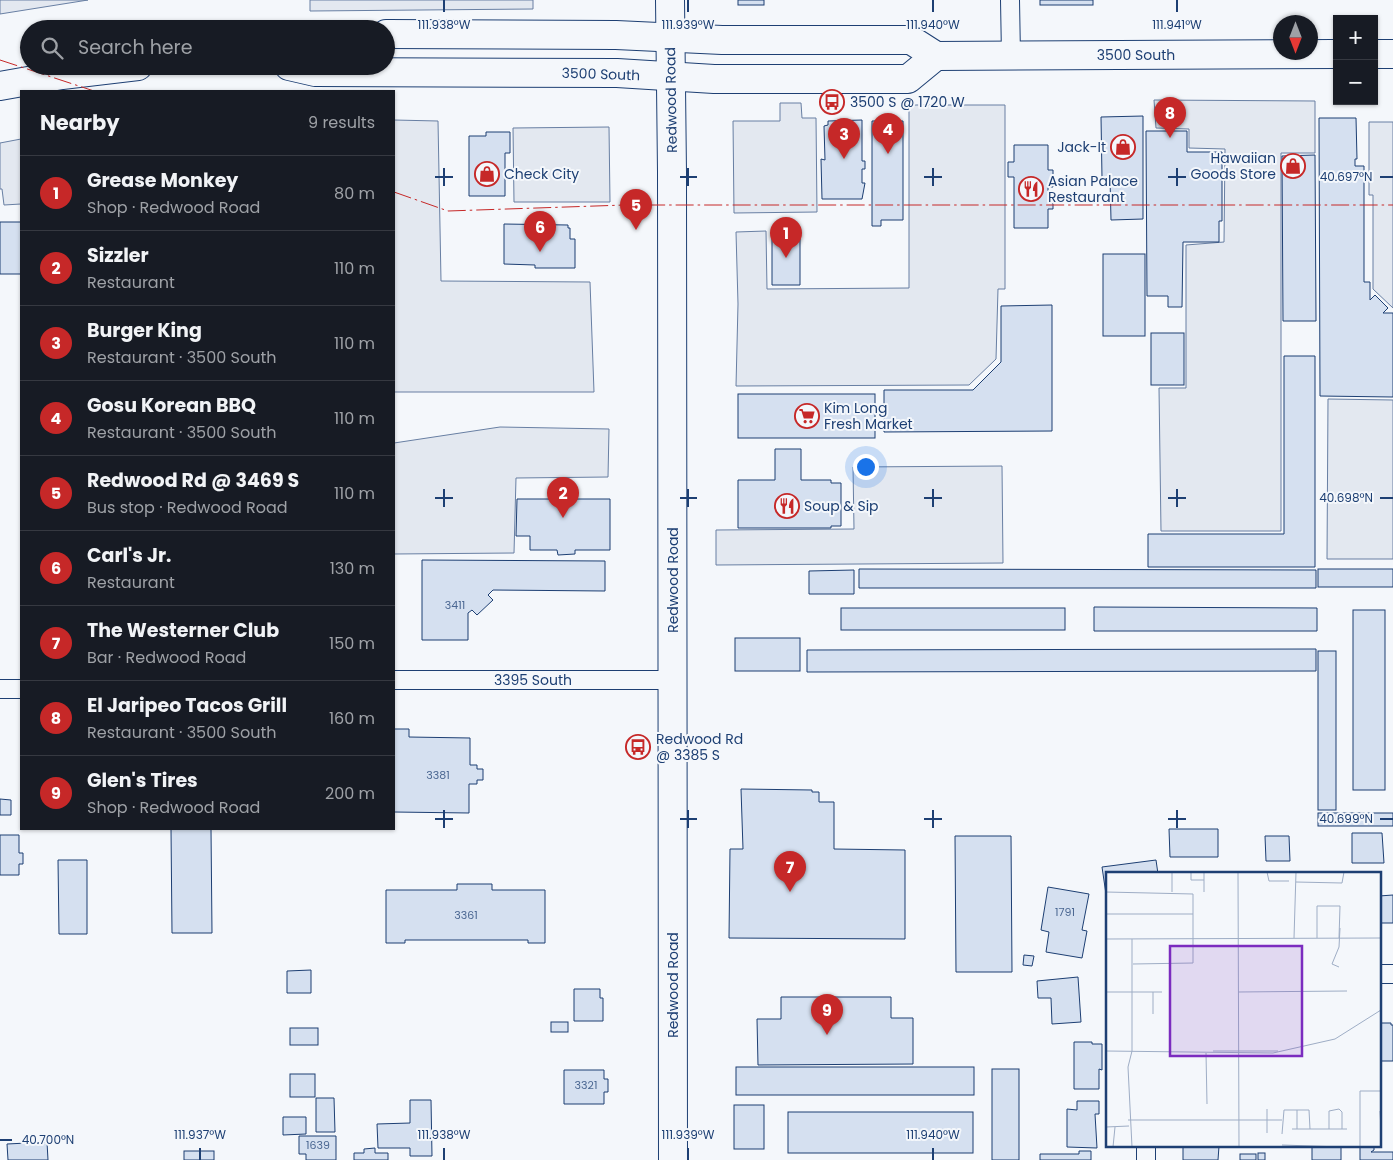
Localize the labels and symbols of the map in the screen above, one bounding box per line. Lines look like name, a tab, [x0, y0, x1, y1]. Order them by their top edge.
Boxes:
north arrow	[1273, 15, 1318, 60]
text: 111.938°W	[418, 16, 471, 33]
text: 111.939°W	[662, 16, 715, 33]
text: 111.940°W	[906, 16, 960, 33]
text: 111.941°W	[1152, 16, 1202, 33]
street label: 3500 South	[1097, 45, 1175, 65]
street label: Redwood Road	[660, 47, 682, 153]
street label: 3500 South	[561, 63, 641, 85]
bus stop icon: 3500 S @ 1720 W	[819, 89, 845, 115]
place label: 3500 S @ 1720 W	[850, 92, 965, 112]
pin: 8	[1154, 97, 1186, 138]
pin: 4	[872, 113, 904, 154]
pin: 3	[828, 118, 860, 159]
shop icon: Jack-It	[1110, 134, 1136, 160]
place label: Jack-It	[1057, 137, 1106, 157]
place label: Hawaiian Goods Store	[1191, 148, 1276, 184]
shop icon: Hawaiian Goods Store	[1280, 153, 1306, 179]
shop icon: Check City	[474, 161, 500, 187]
place label: Check City	[504, 164, 579, 184]
text: 40.697°N	[1320, 168, 1372, 185]
place label: Asian Palace Restaurant	[1048, 171, 1138, 207]
restaurant icon: Asian Palace Restaurant	[1018, 176, 1044, 202]
pin: 5	[620, 189, 652, 230]
pin: 6	[524, 211, 556, 252]
pin: 1	[770, 217, 802, 258]
place label: Kim Long Fresh Market	[824, 398, 913, 434]
supermarket icon: Kim Long Fresh Market	[794, 403, 820, 429]
your location	[853, 454, 879, 480]
pin: 2	[547, 477, 579, 518]
text: 40.698°N	[1319, 489, 1373, 506]
restaurant icon: Soup & Sip	[774, 493, 800, 519]
place label: Soup & Sip	[804, 496, 879, 516]
street label: Redwood Road	[663, 527, 683, 633]
house number: 3411	[445, 597, 465, 613]
street label: 3395 South	[494, 670, 572, 690]
place label: Redwood Rd @ 3385 S	[656, 729, 743, 765]
bus stop icon: Redwood Rd @ 3385 S	[625, 734, 651, 760]
house number: 3381	[426, 767, 450, 783]
text: 40.699°N	[1319, 810, 1373, 827]
pin: 7	[774, 851, 806, 892]
inset map	[1106, 872, 1380, 1148]
house number: 1791	[1055, 904, 1075, 920]
house number: 3361	[454, 907, 478, 923]
street label: Redwood Road	[663, 932, 683, 1038]
pin: 9	[811, 994, 843, 1035]
house number: 3321	[575, 1077, 597, 1093]
text: 111.937°W	[174, 1126, 226, 1143]
text: 111.938°W	[418, 1126, 471, 1143]
text: 111.939°W	[662, 1126, 715, 1143]
text: 111.940°W	[906, 1126, 960, 1143]
text: 40.700°N	[22, 1131, 74, 1148]
house number: 1639	[306, 1137, 330, 1153]

